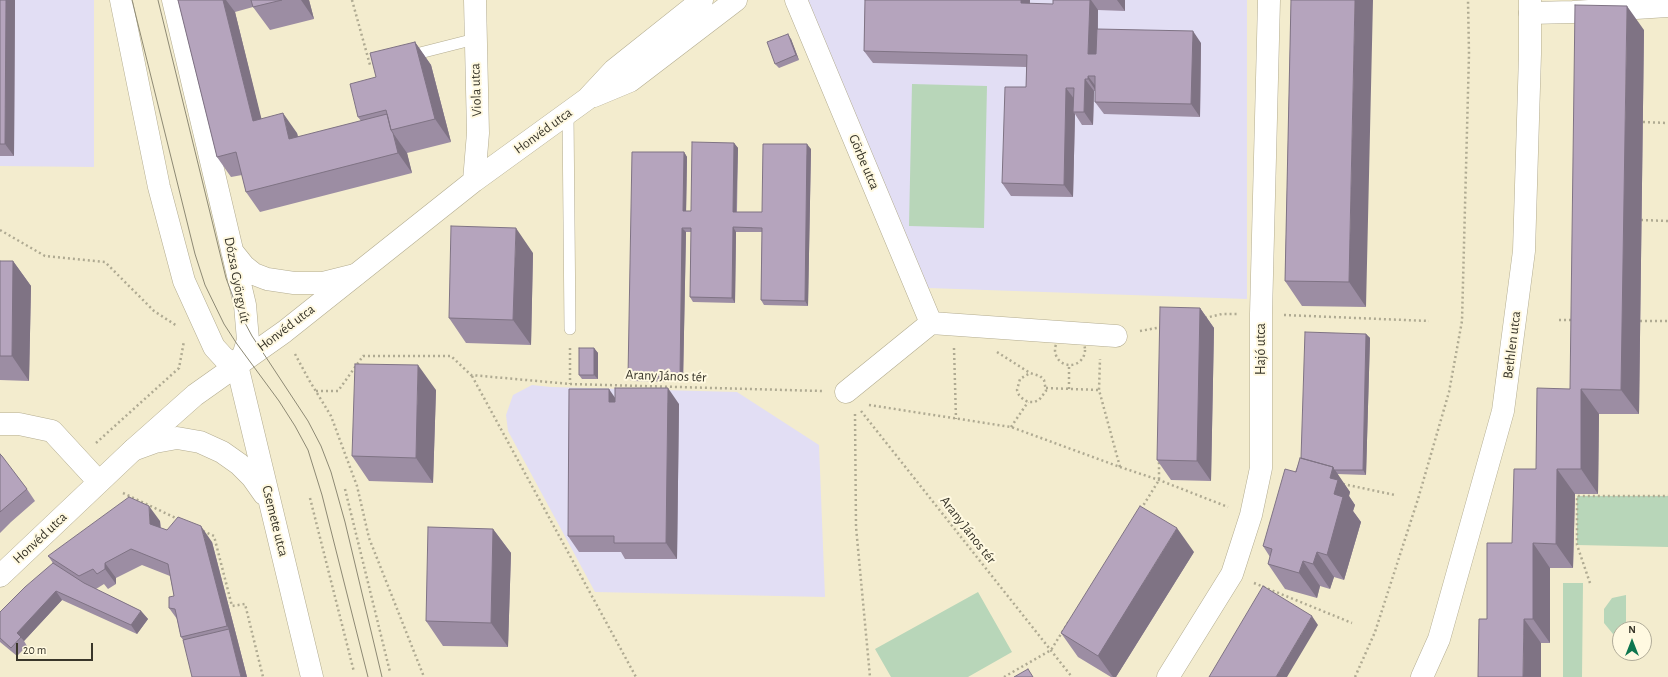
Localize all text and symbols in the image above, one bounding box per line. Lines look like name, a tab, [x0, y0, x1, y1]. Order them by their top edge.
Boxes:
street label: Viola utca	[467, 63, 485, 117]
street label: Honvéd utca	[511, 104, 575, 158]
street label: Görbe utca	[845, 132, 883, 192]
street label: Dózsa György út	[220, 236, 254, 324]
street label: Honvéd utca	[254, 301, 318, 355]
street label: Bethlen utca	[1500, 310, 1524, 380]
street label: Hajó utca	[1253, 323, 1269, 375]
street label: Arany János tér	[625, 366, 707, 386]
street label: Csemete utca	[258, 484, 292, 558]
street label: Arany János tér	[936, 493, 1000, 567]
street label: Honvéd utca	[9, 509, 71, 567]
north arrow	[1612, 621, 1652, 661]
text: N	[1628, 624, 1636, 635]
scale bar	[18, 635, 95, 661]
text: 20 m	[23, 644, 46, 656]

